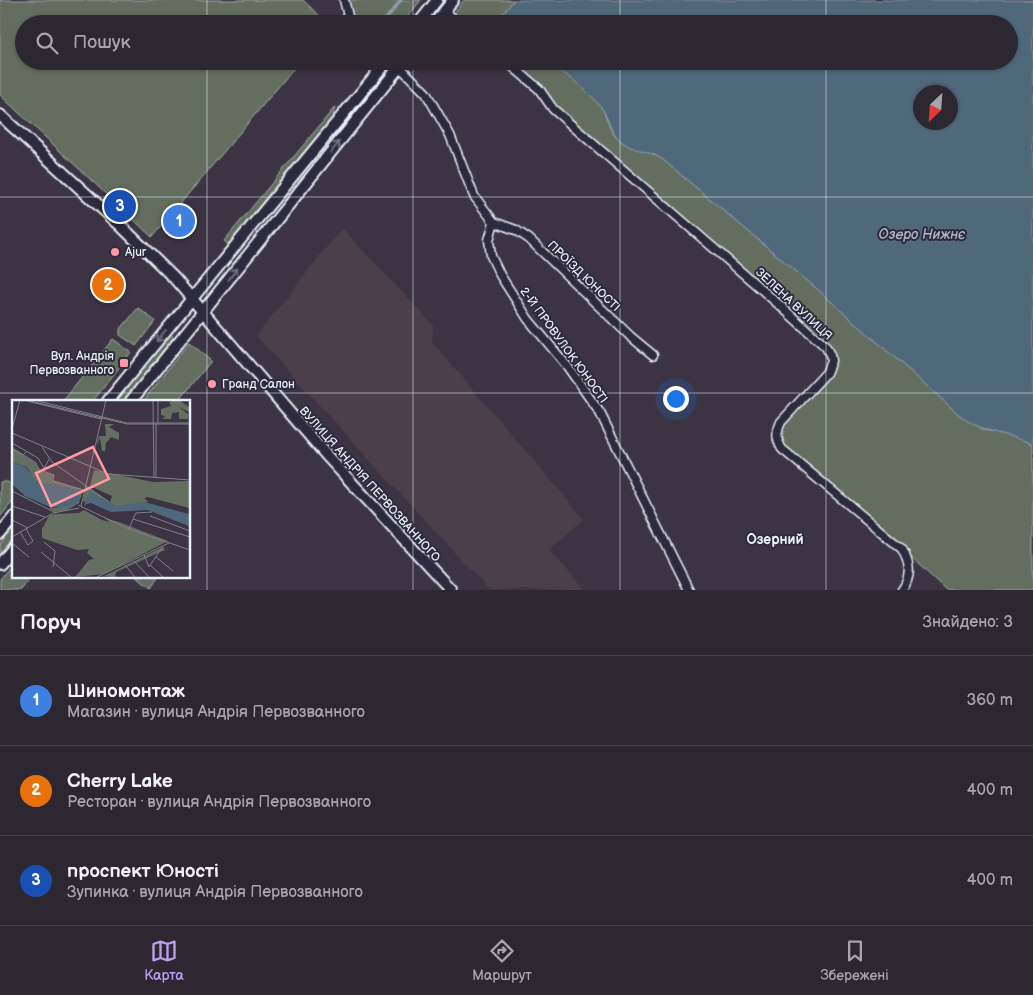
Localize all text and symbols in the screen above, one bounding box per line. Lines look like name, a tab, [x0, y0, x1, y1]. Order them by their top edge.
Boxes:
search box	[15, 15, 1018, 70]
icon: search	[33, 29, 61, 57]
text: Пошук	[73, 31, 131, 54]
north arrow	[913, 85, 958, 130]
one-way arrow	[329, 141, 340, 154]
pin: 3	[104, 187, 136, 225]
pin: 1	[163, 202, 195, 240]
water label: Озеро Нижнє	[879, 226, 966, 243]
street label: ПРОЇЗД ЮНОСТІ	[544, 237, 624, 315]
place label: Ajur	[125, 245, 147, 260]
marker: Ajur	[109, 246, 121, 258]
street label: ЗЕЛЕНА ВУЛИЦЯ	[752, 265, 835, 344]
pin: 2	[92, 266, 124, 304]
one-way arrow	[228, 267, 238, 281]
street label: 2-Й ПРОВУЛОК ЮНОСТІ	[517, 285, 611, 406]
one-way arrow	[155, 329, 166, 342]
place label: Вул. Андрія Первозванного	[29, 349, 114, 378]
marker: Вул. Андрія Первозванного	[118, 357, 130, 369]
place label: Гранд Салон	[222, 377, 295, 392]
marker: Гранд Салон	[206, 378, 218, 390]
your location	[663, 386, 689, 412]
inset map	[12, 400, 190, 578]
street label: ВУЛИЦЯ АНДРІЯ ПЕРВОЗВАННОГО	[296, 404, 444, 565]
district label: Озерний	[747, 531, 803, 548]
text: Поруч	[20, 610, 81, 635]
text: Знайдено: 3	[923, 613, 1013, 632]
text: Шиномонтаж	[67, 680, 185, 703]
text: 1	[33, 691, 39, 710]
text: 360 m	[966, 691, 1013, 710]
text: Магазин · вулиця Андрія Первозванного	[67, 703, 365, 722]
text: Cherry Lake	[67, 770, 173, 793]
text: 2	[31, 781, 41, 800]
text: 400 m	[967, 781, 1013, 800]
text: Ресторан · вулиця Андрія Первозванного	[67, 793, 371, 812]
text: проспект Юності	[67, 860, 219, 883]
text: 3	[31, 871, 41, 890]
text: 400 m	[967, 871, 1013, 890]
text: Зупинка · вулиця Андрія Первозванного	[67, 883, 363, 902]
tab: Карта	[144, 937, 184, 984]
tab: Маршрут	[472, 937, 532, 984]
tab: Збережені	[820, 937, 889, 984]

